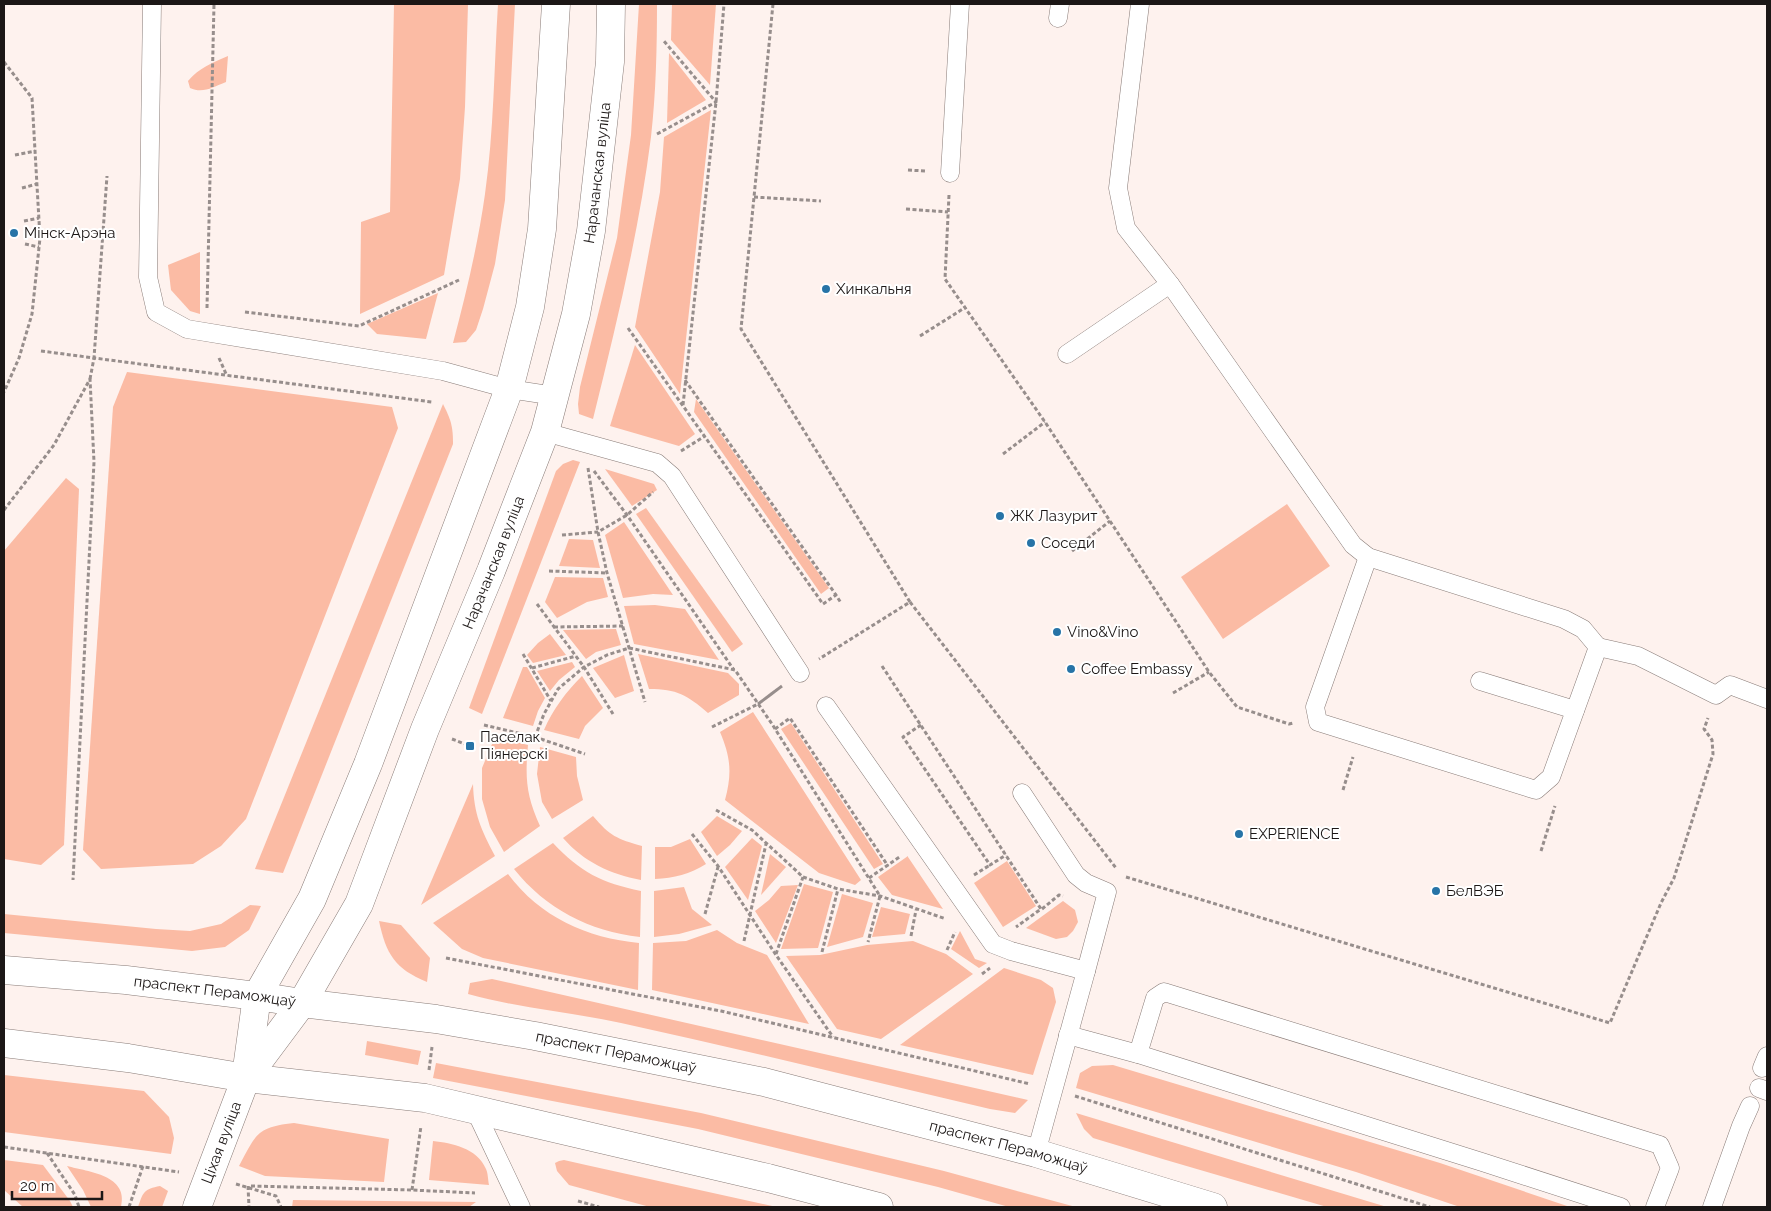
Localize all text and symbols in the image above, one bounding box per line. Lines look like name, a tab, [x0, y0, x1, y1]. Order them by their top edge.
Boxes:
street label: Нарачанская вуліца	[580, 101, 614, 245]
place label: Мінск-Арэна	[24, 224, 115, 242]
marker: Мінск-Арэна	[8, 227, 20, 239]
place label: Хинкальня	[836, 280, 911, 298]
marker: Хинкальня	[820, 283, 832, 295]
street label: Нарачанская вуліца	[459, 493, 528, 632]
place label: ЖК Лазурит	[1010, 507, 1097, 525]
marker: ЖК Лазурит	[994, 510, 1006, 522]
place label: Соседи	[1041, 534, 1095, 552]
marker: Соседи	[1025, 537, 1037, 549]
place label: Vino&Vino	[1067, 623, 1139, 641]
marker: Vino&Vino	[1051, 626, 1063, 638]
place label: Coffee Embassy	[1081, 660, 1193, 678]
marker: Coffee Embassy	[1065, 663, 1077, 675]
place label: Паселак Піянерскі	[480, 728, 548, 763]
marker: Паселак Піянерскі	[464, 740, 476, 752]
place label: EXPERIENCE	[1249, 825, 1340, 843]
marker: EXPERIENCE	[1233, 828, 1245, 840]
place label: БелВЭБ	[1446, 882, 1504, 900]
marker: БелВЭБ	[1430, 885, 1442, 897]
street label: праспект Пераможцаў	[133, 972, 297, 1011]
street label: праспект Пераможцаў	[534, 1027, 698, 1077]
street label: Ціхая вуліца	[198, 1099, 245, 1186]
street label: праспект Пераможцаў	[928, 1117, 1090, 1177]
scale bar	[12, 1168, 102, 1200]
text: 20 m	[20, 1177, 55, 1195]

